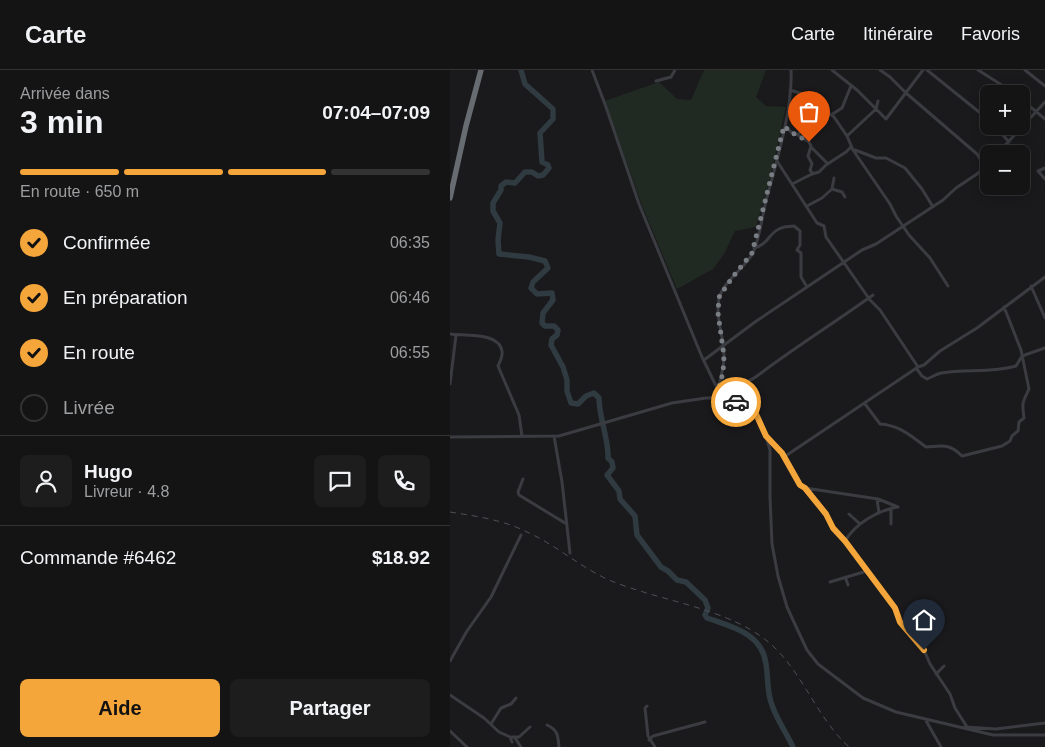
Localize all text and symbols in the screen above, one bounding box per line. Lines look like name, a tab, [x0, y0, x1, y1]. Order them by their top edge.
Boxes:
text: Carte	[25, 21, 86, 48]
text: Carte	[791, 24, 835, 44]
text: Itinéraire	[863, 24, 933, 44]
text: Favoris	[961, 24, 1020, 44]
text: Arrivée dans	[20, 85, 110, 102]
map controls	[980, 85, 1030, 195]
button: +	[980, 85, 1030, 135]
pin	[788, 91, 830, 142]
icon: bag	[795, 98, 823, 126]
text: 07:04–07:09	[322, 102, 430, 123]
text: 3 min	[20, 104, 104, 140]
button: −	[980, 145, 1030, 195]
text: En route · 650 m	[20, 183, 139, 200]
icon: check	[20, 229, 48, 257]
text: Confirmée	[63, 232, 151, 253]
text: 06:35	[390, 234, 430, 251]
icon: check	[20, 284, 48, 312]
text: En préparation	[63, 287, 188, 308]
text: 06:46	[390, 289, 430, 306]
icon: check	[20, 339, 48, 367]
text: En route	[63, 342, 135, 363]
text: 06:55	[390, 344, 430, 361]
courier	[711, 377, 761, 427]
icon: car	[722, 388, 750, 416]
text: Livrée	[63, 397, 115, 418]
button: person	[20, 455, 72, 507]
button: chat	[314, 455, 366, 507]
button: phone	[378, 455, 430, 507]
text: Hugo	[84, 461, 133, 482]
text: Livreur · 4.8	[84, 483, 169, 500]
text: Commande #6462	[20, 547, 176, 568]
text: $18.92	[372, 547, 430, 568]
pin	[903, 599, 945, 650]
icon: home	[910, 606, 938, 634]
button: Aide	[20, 679, 220, 737]
button: Partager	[230, 679, 430, 737]

